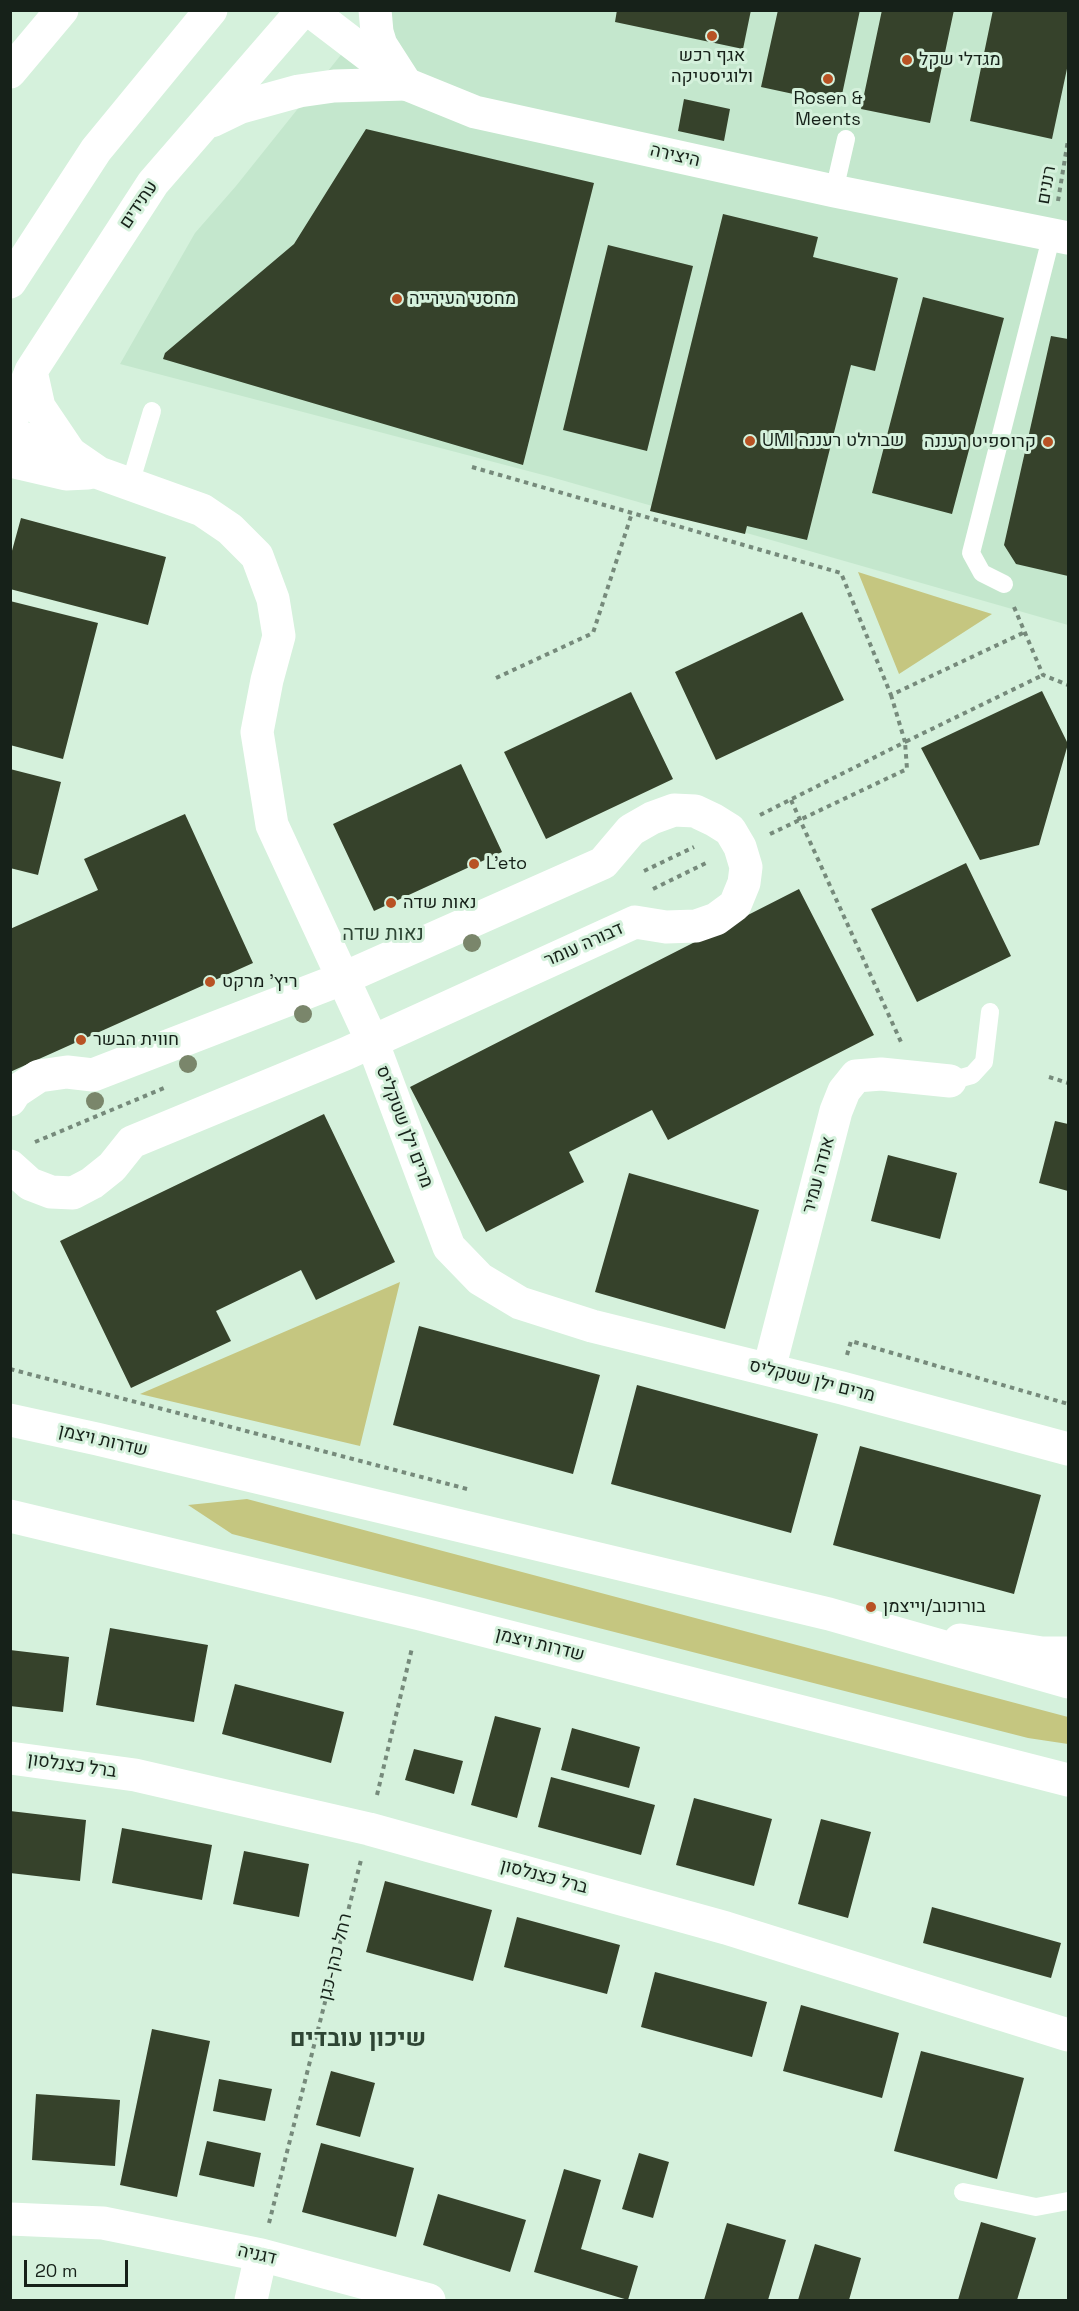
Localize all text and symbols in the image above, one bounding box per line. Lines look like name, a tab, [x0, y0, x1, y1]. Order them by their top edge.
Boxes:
marker: אגף רכש ולוגיסטיקה	[705, 29, 719, 43]
place label: אגף רכש ולוגיסטיקה	[671, 45, 753, 88]
place label: מגדלי שקל	[919, 49, 1001, 71]
marker: מגדלי שקל	[900, 53, 914, 67]
marker: Rosen & Meents	[821, 72, 835, 86]
place label: Rosen & Meents	[793, 88, 863, 130]
street label: היצירה	[648, 140, 702, 172]
street label: רננים	[1033, 164, 1061, 206]
street label: עתידים	[115, 177, 163, 233]
place label: מחסני העירייה	[409, 288, 516, 310]
marker: מחסני העירייה	[390, 292, 404, 306]
place label: UMI שברולט רעננה	[762, 430, 904, 452]
place label: קרוספיט רעננה	[924, 431, 1036, 453]
marker: UMI שברולט רעננה	[743, 434, 757, 448]
marker: קרוספיט רעננה	[1041, 435, 1055, 449]
place label: L'eto	[486, 853, 527, 875]
marker: L'eto	[467, 857, 481, 871]
place label: נאות שדה	[403, 892, 476, 914]
marker: נאות שדה	[384, 896, 398, 910]
street label: דבורה עומר	[541, 918, 627, 972]
district label: נאות שדה	[342, 923, 424, 947]
place label: ריץ' מרקט	[222, 971, 298, 993]
marker: ריץ' מרקט	[203, 975, 217, 989]
place label: חווית הבשר	[93, 1029, 179, 1051]
marker: חווית הבשר	[74, 1033, 88, 1047]
street label: מרים ילן שטקליס	[371, 1063, 437, 1191]
street label: אנדה עמיר	[798, 1134, 840, 1216]
street label: מרים ילן שטקליס	[747, 1355, 877, 1407]
street label: שדרות ויצמן	[56, 1420, 150, 1462]
place label: בורוכוב/וייצמן	[883, 1596, 986, 1618]
marker: בורוכוב/וייצמן	[864, 1600, 878, 1614]
street label: שדרות ויצמן	[493, 1624, 587, 1666]
street label: ברל כצנלסון	[26, 1749, 118, 1783]
street label: ברל כצנלסון	[498, 1855, 590, 1899]
street label: רחל כהן-כגן	[315, 1911, 357, 2003]
district label: שיכון עובדים	[290, 2025, 426, 2053]
street label: דגניה	[236, 2240, 278, 2270]
scale bar	[27, 2248, 130, 2286]
text: 20 m	[35, 2259, 78, 2282]

